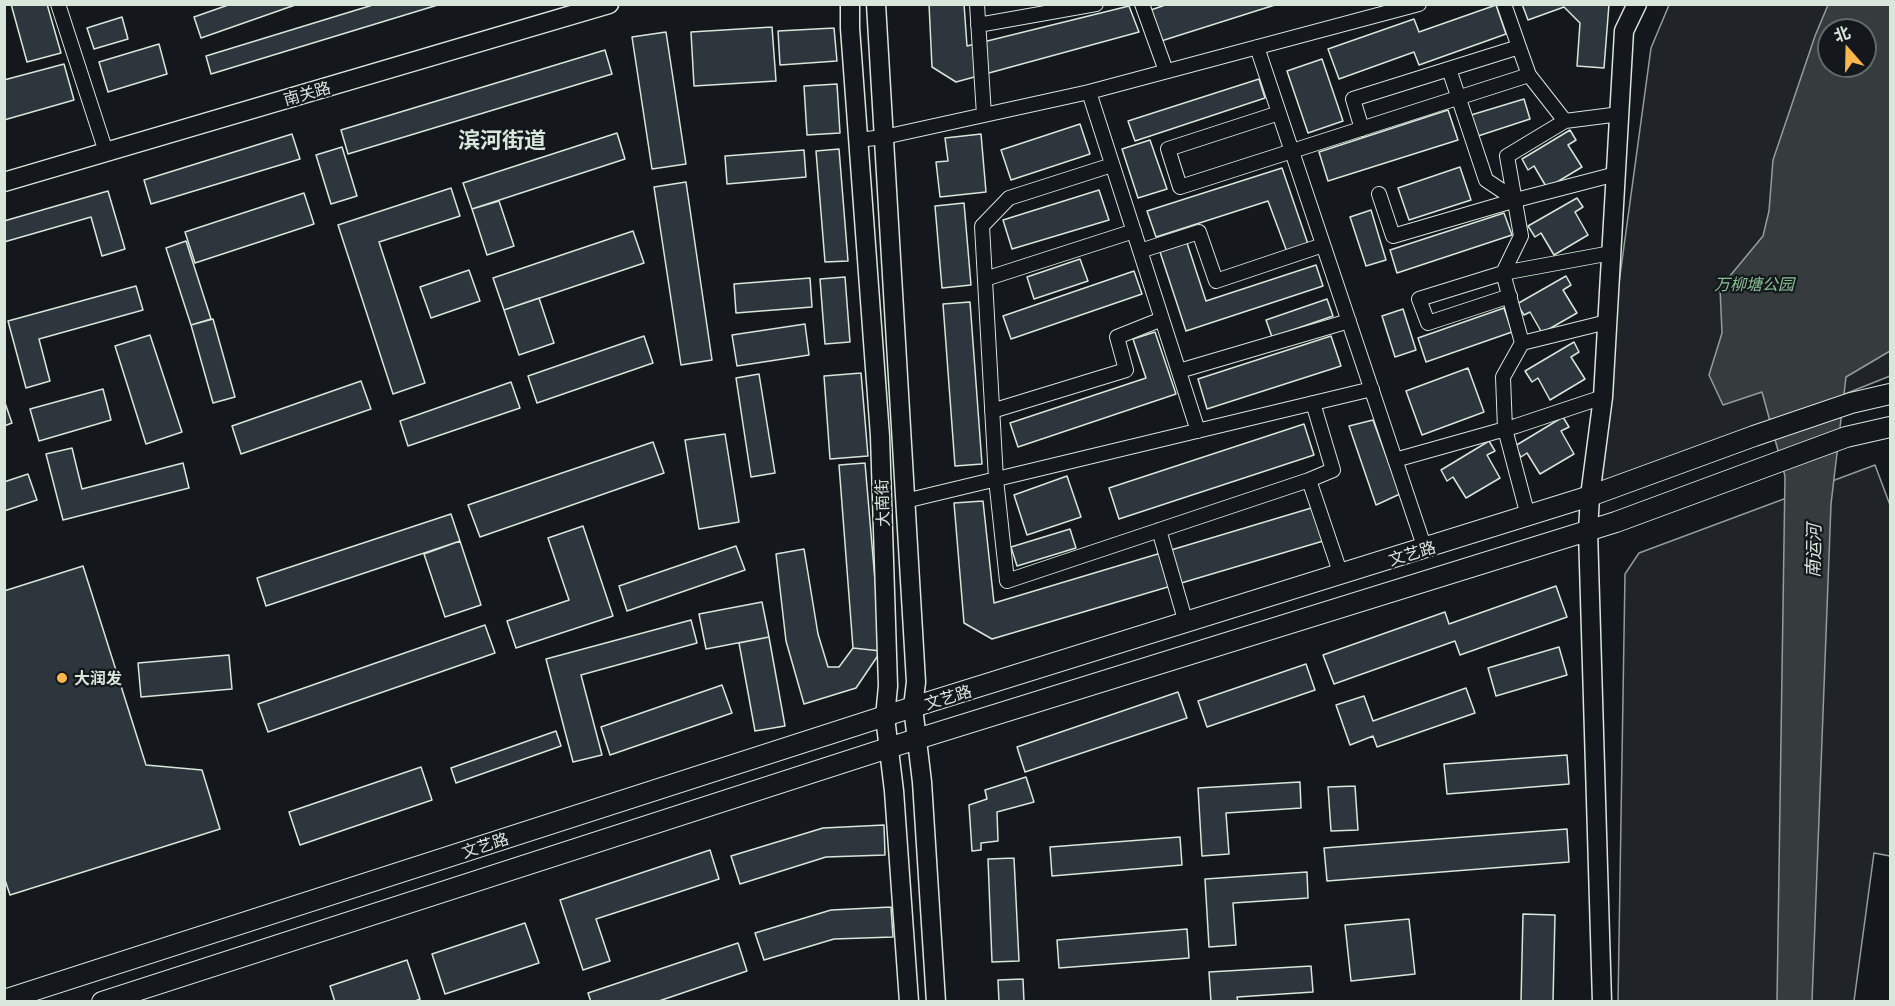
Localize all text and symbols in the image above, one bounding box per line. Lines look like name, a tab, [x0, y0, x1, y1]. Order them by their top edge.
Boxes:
north arrow	[1817, 18, 1877, 78]
text: 北	[1830, 19, 1853, 47]
street label: 南关路	[281, 77, 333, 109]
district label: 滨河街道	[458, 127, 546, 153]
park label: 万柳塘公园	[1714, 274, 1794, 294]
street label: 大南街	[872, 479, 892, 527]
water label: 南运河	[1802, 524, 1824, 578]
street label: 文艺路	[1386, 537, 1438, 569]
place label: 大润发	[74, 668, 122, 688]
marker: 大润发	[55, 671, 69, 685]
street label: 文艺路	[922, 681, 974, 713]
street label: 文艺路	[459, 828, 511, 862]

